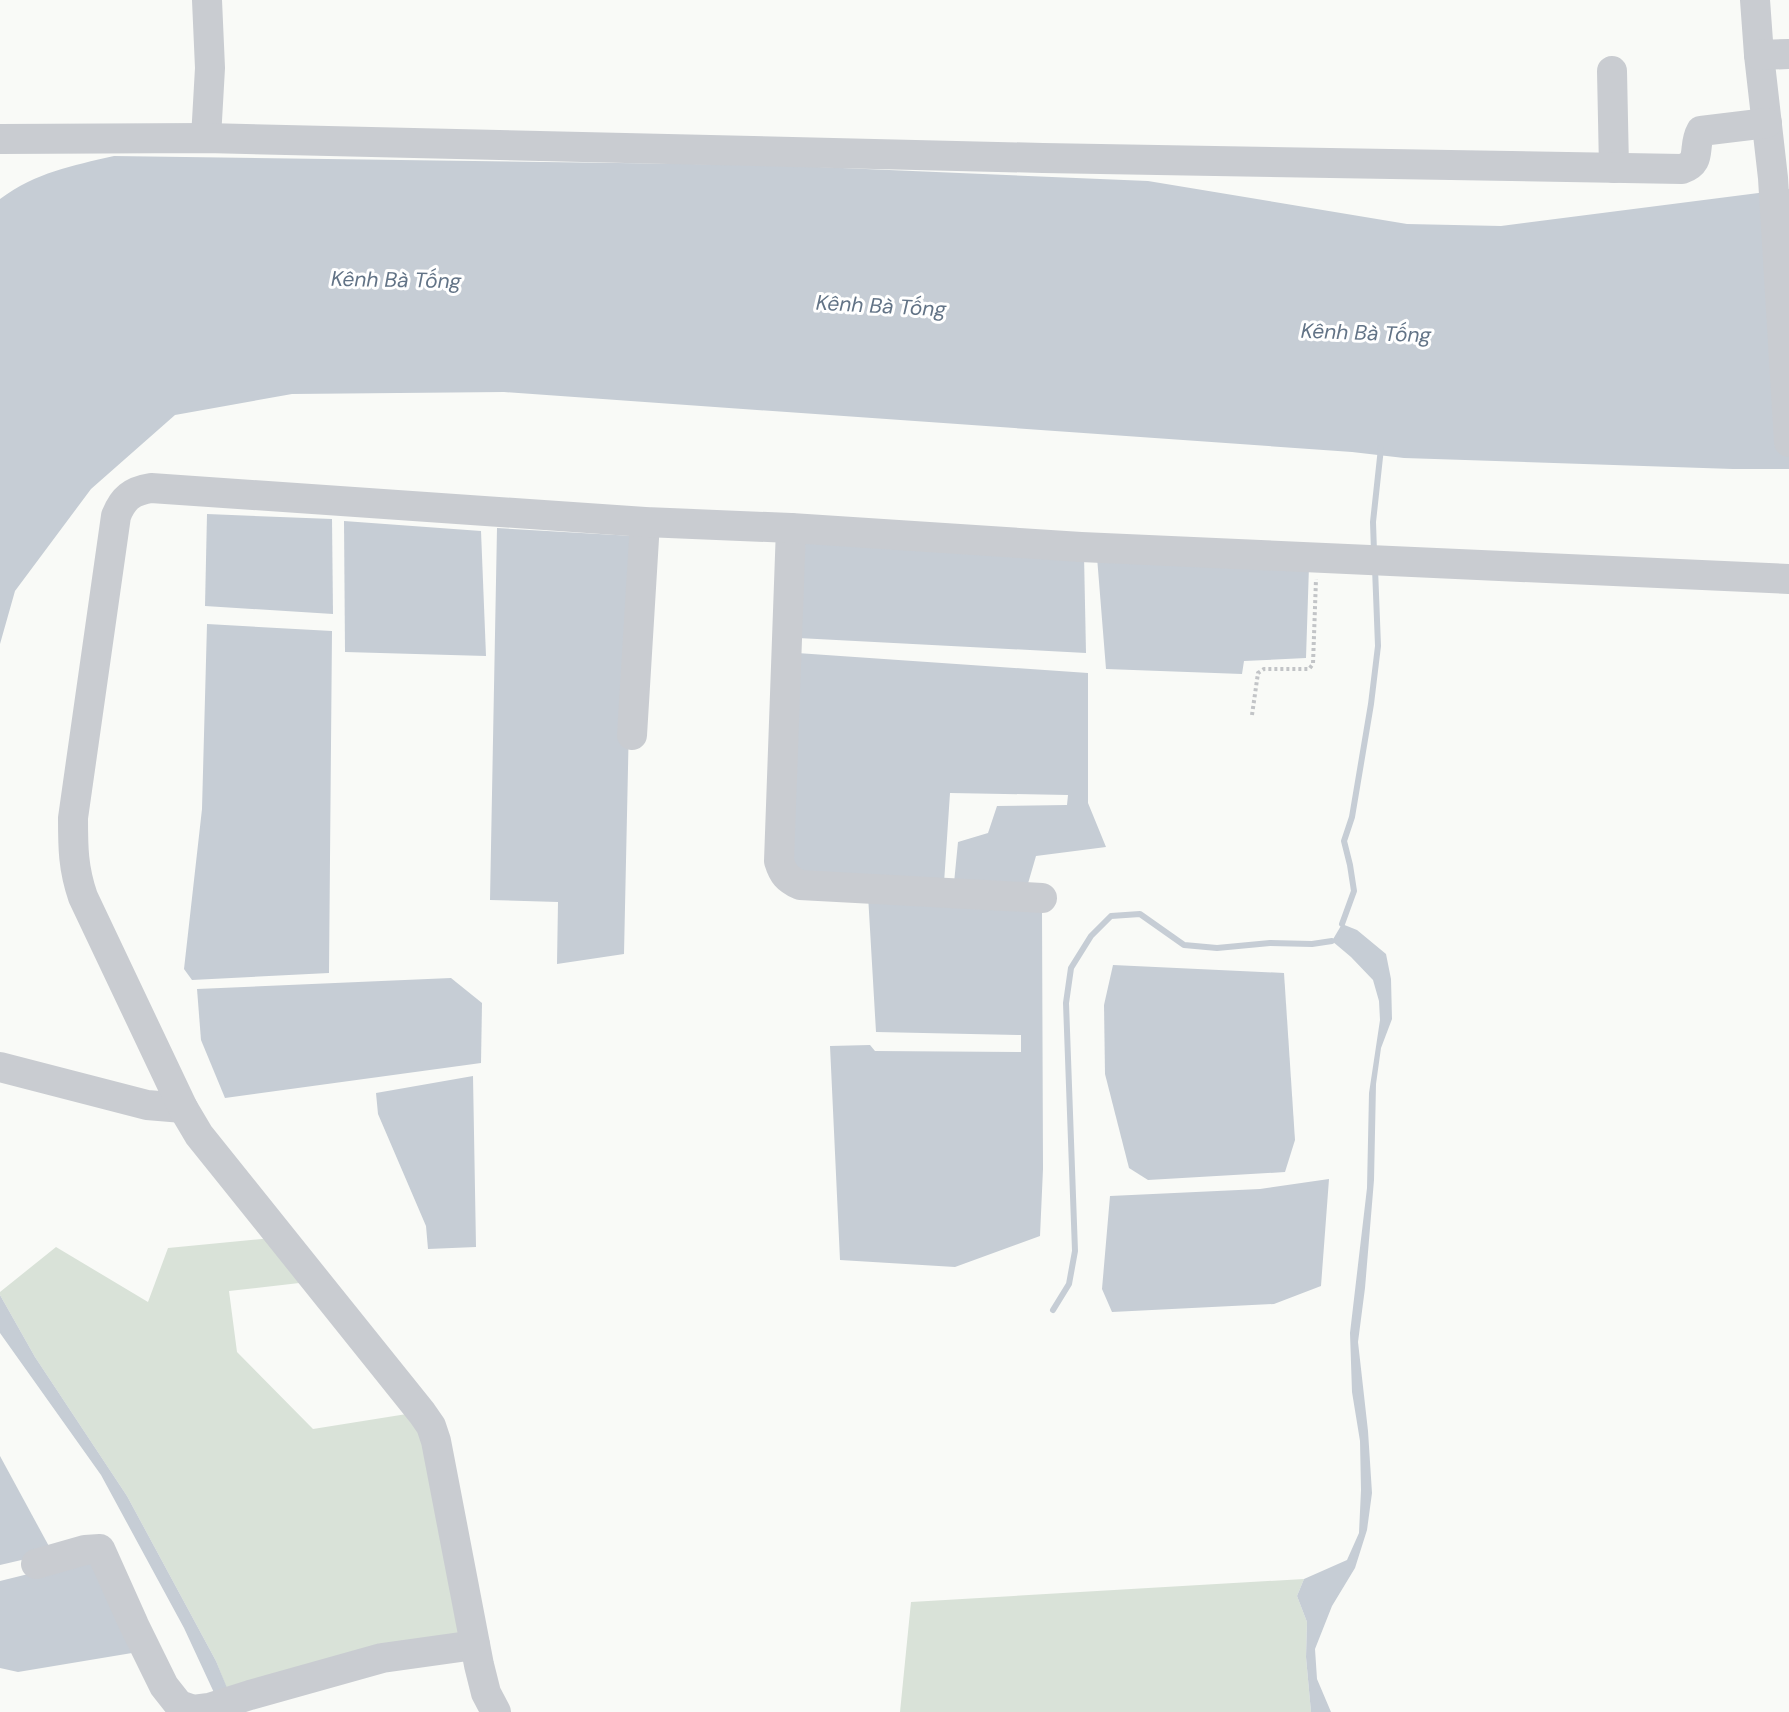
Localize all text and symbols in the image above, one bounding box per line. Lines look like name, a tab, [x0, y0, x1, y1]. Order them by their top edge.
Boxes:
water label: Kênh Bà Tống	[331, 265, 462, 295]
water label: Kênh Bà Tống	[815, 289, 947, 323]
water label: Kênh Bà Tống	[1300, 317, 1432, 349]

